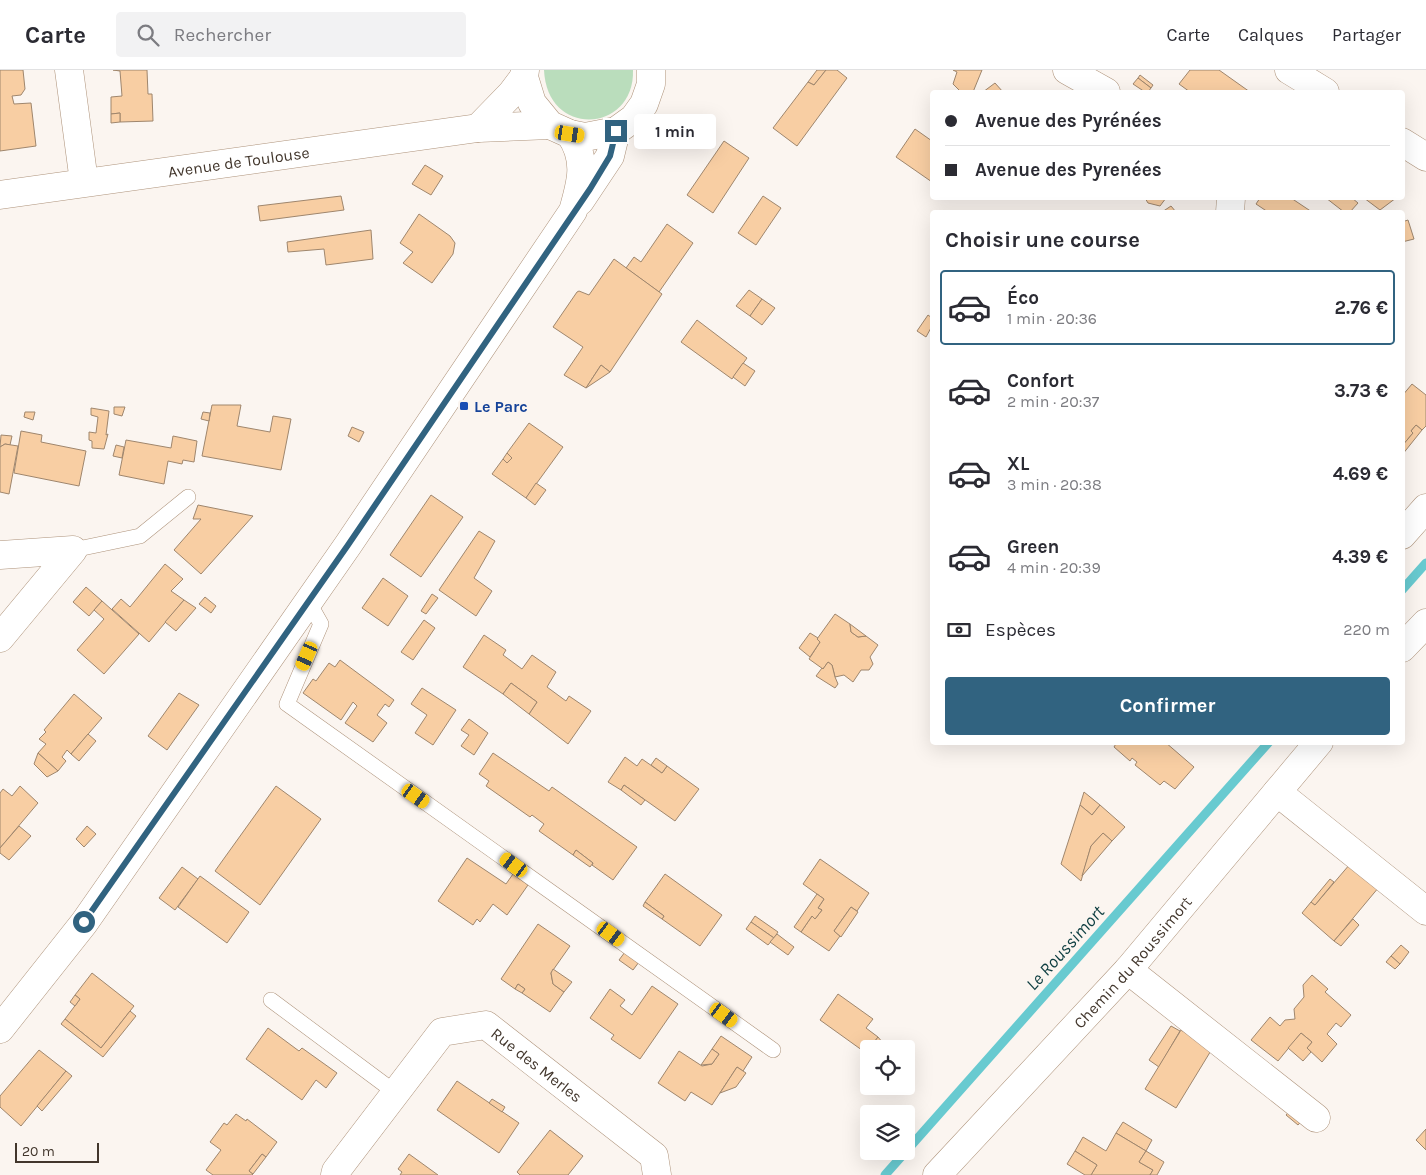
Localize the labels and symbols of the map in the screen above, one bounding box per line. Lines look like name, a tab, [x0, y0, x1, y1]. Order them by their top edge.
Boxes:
callout: 1 min	[634, 114, 716, 148]
route end	[605, 120, 627, 142]
car	[554, 124, 585, 144]
street label: Avenue de Toulouse	[167, 143, 311, 181]
place label: Le Parc	[474, 397, 528, 416]
marker: Le Parc	[458, 400, 470, 412]
car	[294, 639, 319, 673]
car	[399, 781, 432, 811]
car	[497, 850, 530, 880]
street label: Chemin du Roussimort	[1070, 893, 1196, 1032]
water label: Le Roussimort	[1021, 900, 1109, 995]
route start	[73, 911, 95, 933]
car	[594, 919, 627, 949]
car	[707, 1000, 740, 1030]
street label: Rue des Merles	[487, 1024, 586, 1106]
scale bar	[15, 1140, 99, 1163]

